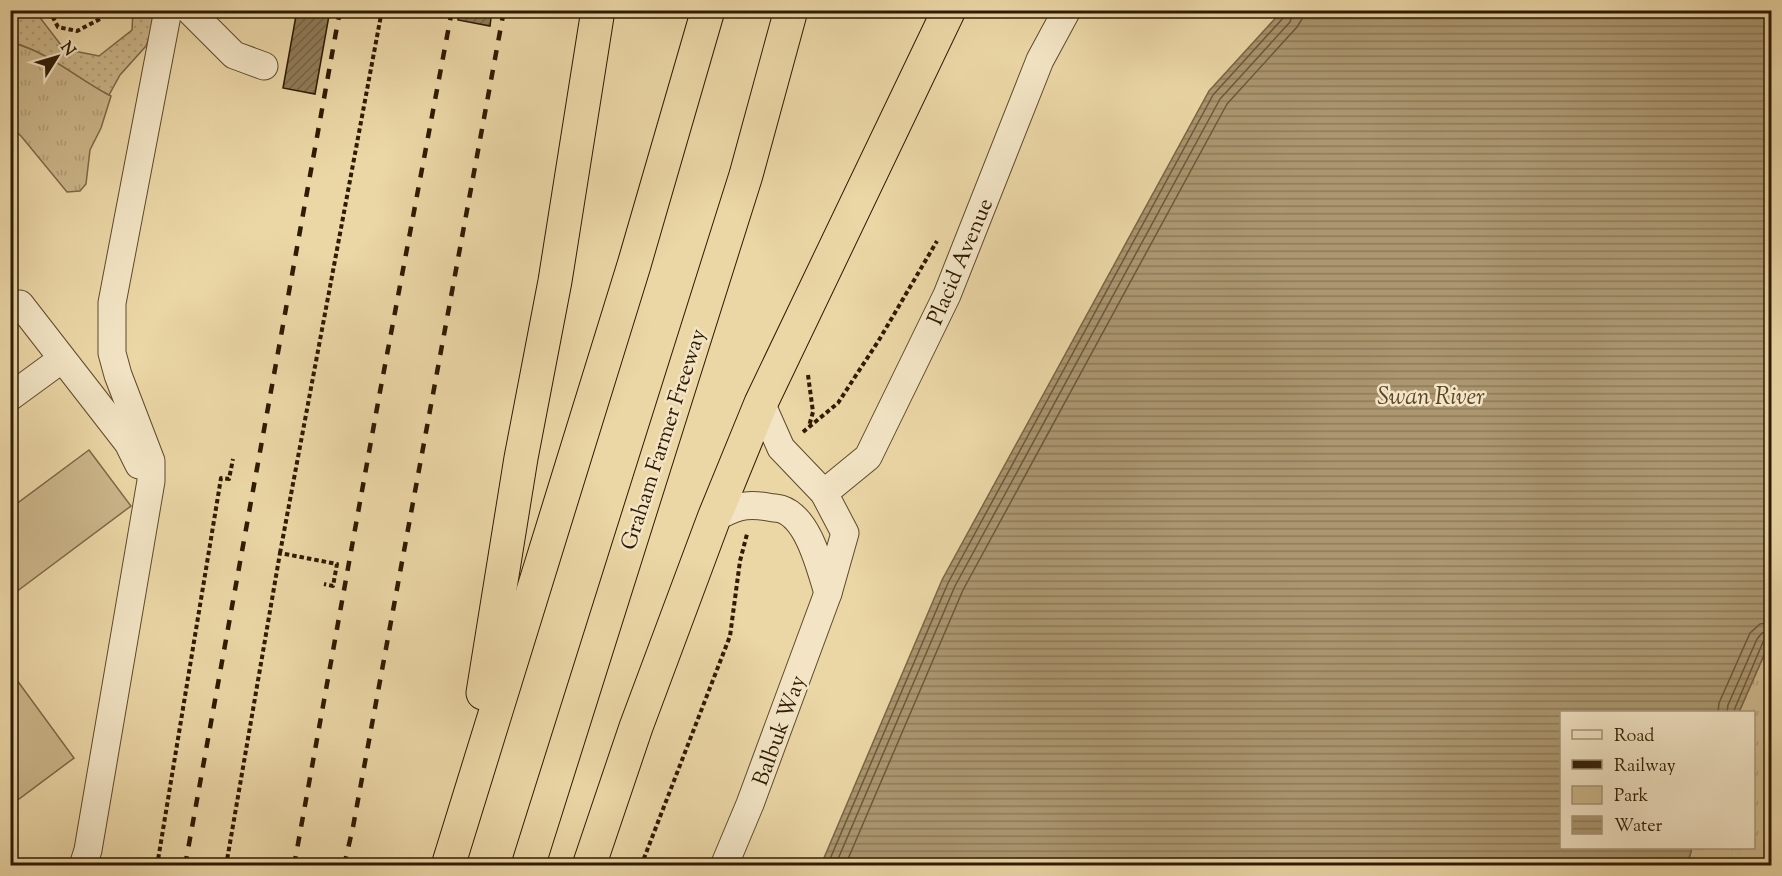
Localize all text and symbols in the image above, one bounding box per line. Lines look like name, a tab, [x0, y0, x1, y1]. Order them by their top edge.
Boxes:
north arrow	[27, 27, 87, 87]
text: N	[54, 37, 80, 62]
street label: Placid Avenue	[921, 194, 1003, 331]
street label: Graham Farmer Freeway	[614, 325, 716, 555]
water label: Swan River	[1377, 381, 1485, 415]
street label: Balbuk Way	[746, 671, 816, 791]
legend	[1560, 711, 1755, 849]
text: Road	[1614, 724, 1654, 750]
text: Railway	[1614, 754, 1676, 780]
text: Park	[1614, 784, 1649, 810]
text: Water	[1614, 814, 1663, 840]

